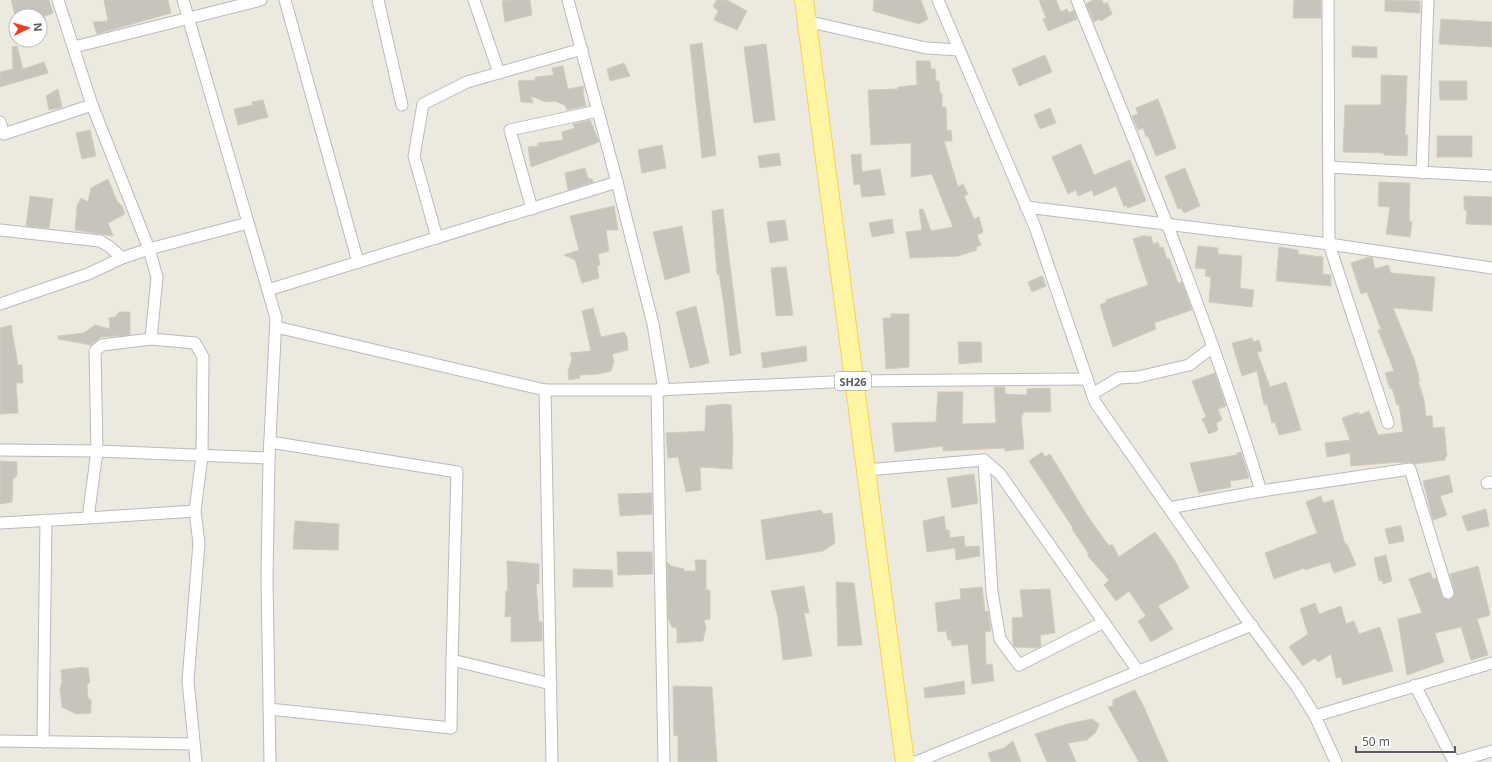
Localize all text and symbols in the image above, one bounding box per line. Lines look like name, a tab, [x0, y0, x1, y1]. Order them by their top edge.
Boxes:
north arrow	[8, 8, 48, 48]
text: N	[31, 22, 46, 32]
road number: SH26	[835, 372, 871, 390]
scale bar	[1356, 728, 1455, 754]
text: 50 m	[1362, 733, 1390, 750]

